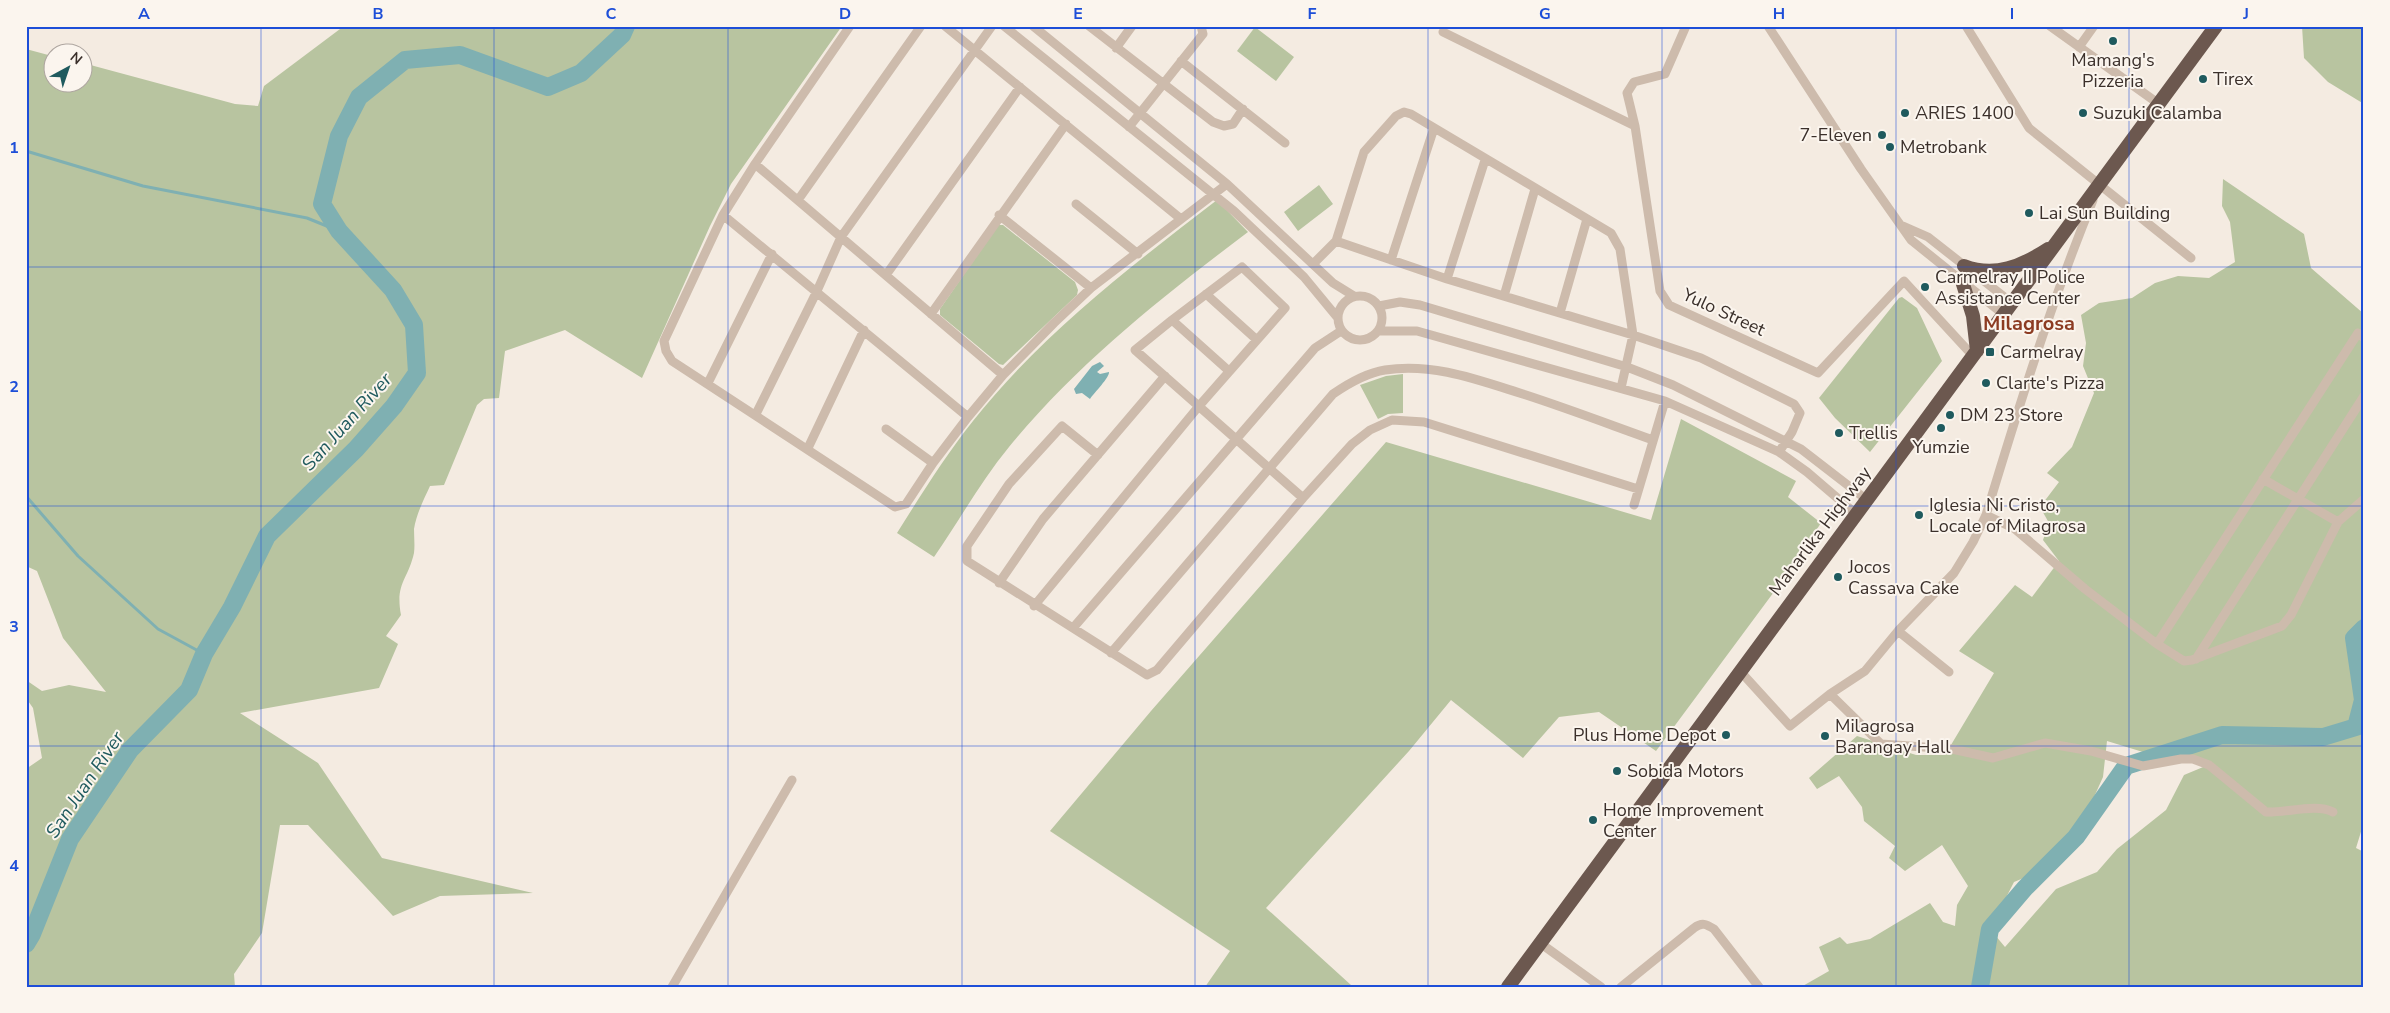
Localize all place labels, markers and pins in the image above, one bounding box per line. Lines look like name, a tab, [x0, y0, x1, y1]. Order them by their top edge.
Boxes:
marker: Mamang's Pizzeria	[2107, 35, 2119, 47]
place label: Mamang's Pizzeria	[2071, 48, 2155, 93]
place label: Tirex	[2213, 67, 2254, 91]
marker: Tirex	[2197, 73, 2209, 85]
place label: ARIES 1400	[1915, 101, 2014, 125]
place label: Suzuki Calamba	[2093, 101, 2222, 125]
marker: ARIES 1400	[1899, 107, 1911, 119]
marker: Suzuki Calamba	[2077, 107, 2089, 119]
place label: 7-Eleven	[1799, 123, 1872, 147]
marker: 7-Eleven	[1876, 129, 1888, 141]
place label: Metrobank	[1900, 135, 1988, 159]
marker: Metrobank	[1884, 141, 1896, 153]
place label: Lai Sun Building	[2039, 201, 2170, 225]
marker: Lai Sun Building	[2023, 207, 2035, 219]
place label: Carmelray II Police Assistance Center	[1935, 265, 2085, 310]
marker: Carmelray II Police Assistance Center	[1919, 281, 1931, 293]
place label: Carmelray	[2000, 340, 2084, 364]
marker: Carmelray	[1984, 346, 1996, 358]
place label: Clarte's Pizza	[1996, 371, 2105, 395]
marker: Clarte's Pizza	[1980, 377, 1992, 389]
place label: DM 23 Store	[1960, 403, 2063, 427]
marker: DM 23 Store	[1944, 409, 1956, 421]
place label: Trellis	[1849, 421, 1898, 445]
marker: Yumzie	[1935, 422, 1947, 434]
marker: Trellis	[1833, 427, 1845, 439]
place label: Yumzie	[1911, 435, 1970, 459]
place label: Iglesia Ni Cristo, Locale of Milagrosa	[1929, 493, 2086, 538]
marker: Iglesia Ni Cristo, Locale of Milagrosa	[1913, 509, 1925, 521]
place label: Jocos Cassava Cake	[1847, 555, 1959, 600]
marker: Jocos Cassava Cake	[1832, 571, 1844, 583]
place label: Milagrosa Barangay Hall	[1835, 714, 1951, 759]
place label: Plus Home Depot	[1573, 723, 1717, 747]
marker: Plus Home Depot	[1720, 729, 1732, 741]
marker: Milagrosa Barangay Hall	[1819, 730, 1831, 742]
place label: Sobida Motors	[1627, 759, 1744, 783]
marker: Sobida Motors	[1611, 765, 1623, 777]
place label: Home Improvement Center	[1603, 798, 1764, 843]
marker: Home Improvement Center	[1587, 814, 1599, 826]

